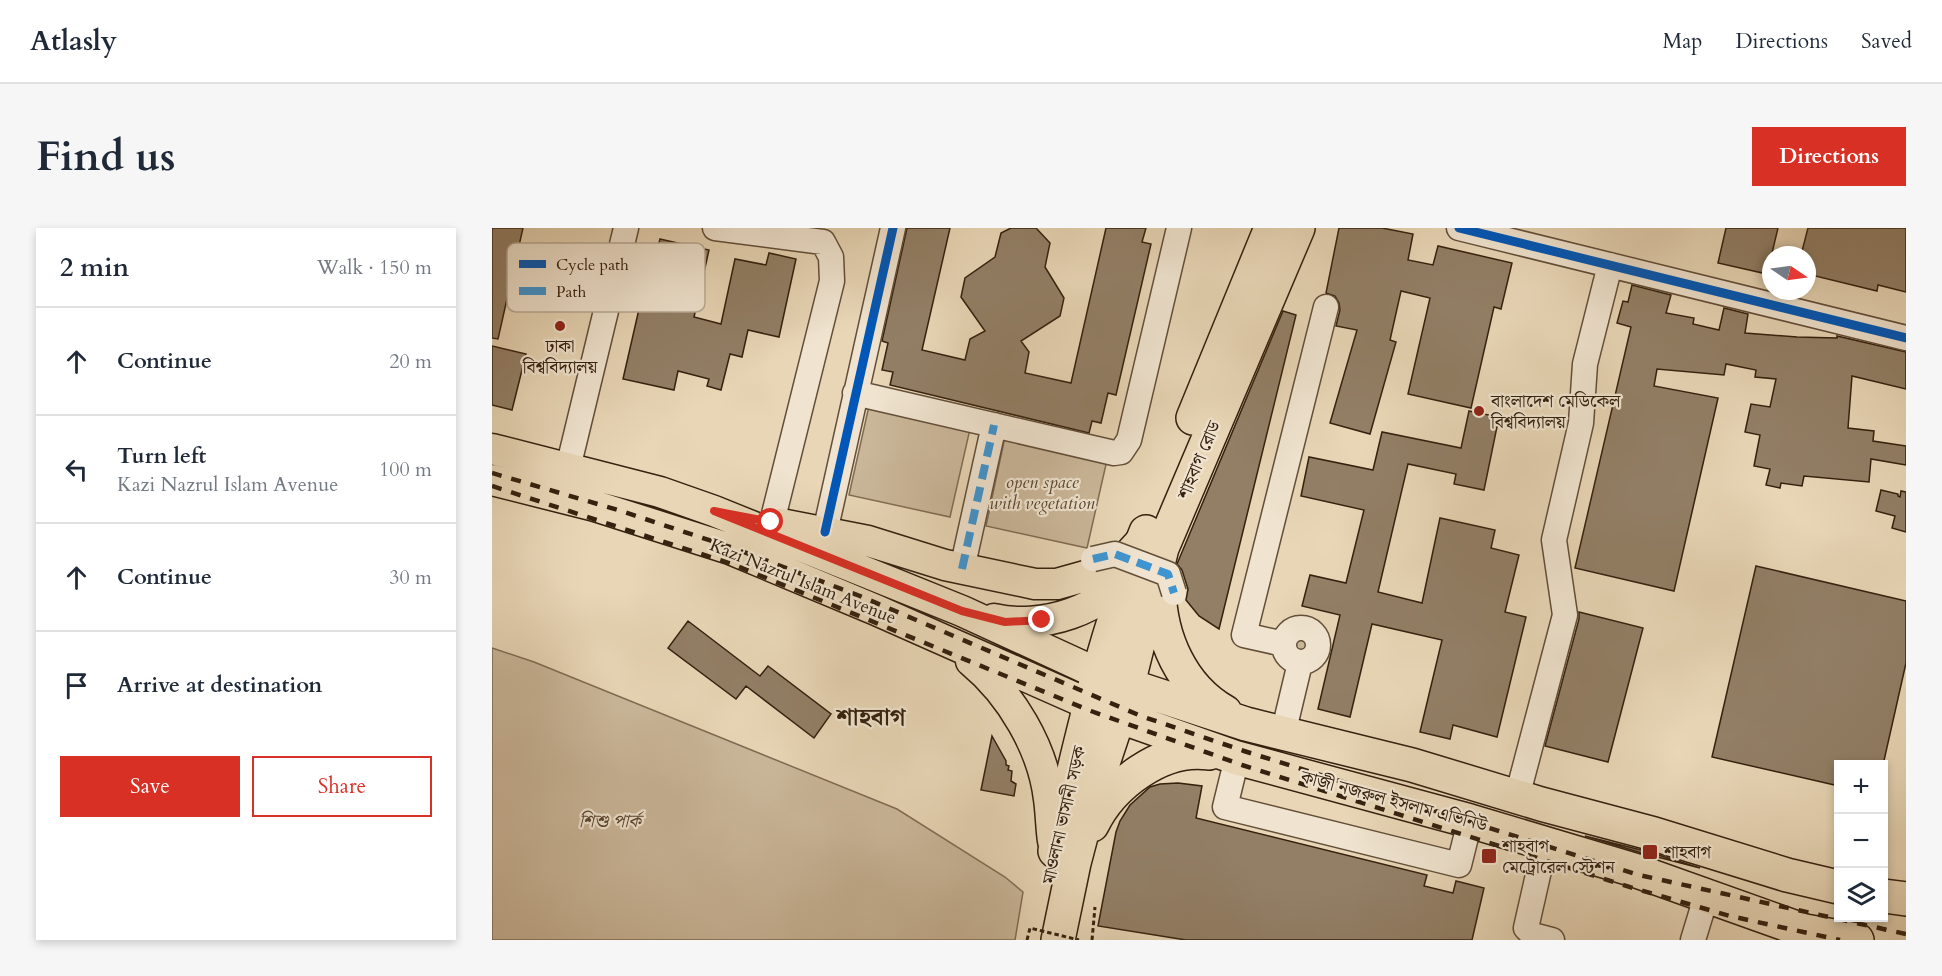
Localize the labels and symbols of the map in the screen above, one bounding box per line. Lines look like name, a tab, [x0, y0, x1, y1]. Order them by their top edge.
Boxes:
legend	[507, 243, 705, 312]
north arrow	[1762, 246, 1816, 300]
text: Cycle path	[556, 254, 629, 276]
text: Path	[556, 281, 586, 303]
marker: ঢাকা বিশ্ববিদ্যালয়	[553, 319, 567, 333]
place label: ঢাকা বিশ্ববিদ্যালয়	[522, 334, 599, 380]
place label: বাংলাদেশ মেডিকেল বিশ্ববিদ্যালয়	[1490, 389, 1621, 435]
marker: বাংলাদেশ মেডিকেল বিশ্ববিদ্যালয়	[1472, 404, 1486, 418]
street label: শাহবাগ রোড	[1171, 416, 1227, 504]
park label: open space with vegetation	[989, 470, 1095, 516]
route start	[757, 508, 783, 534]
street label: Kazi Nazrul Islam Avenue	[706, 533, 900, 630]
route end	[1028, 606, 1054, 632]
district label: শাহবাগ	[836, 701, 907, 734]
street label: মাওলানা ভাসানী সড়ক	[1036, 742, 1093, 888]
street label: কাজী নজরুল ইসলাম এভিনিউ	[1297, 764, 1491, 839]
park label: শিশু পার্ক	[579, 809, 645, 834]
place label: শাহবাগ মেট্রোরেল স্টেশন	[1501, 834, 1615, 880]
place label: শাহবাগ	[1663, 840, 1712, 865]
marker: শাহবাগ	[1641, 843, 1659, 861]
marker: শাহবাগ মেট্রোরেল স্টেশন	[1480, 847, 1498, 865]

